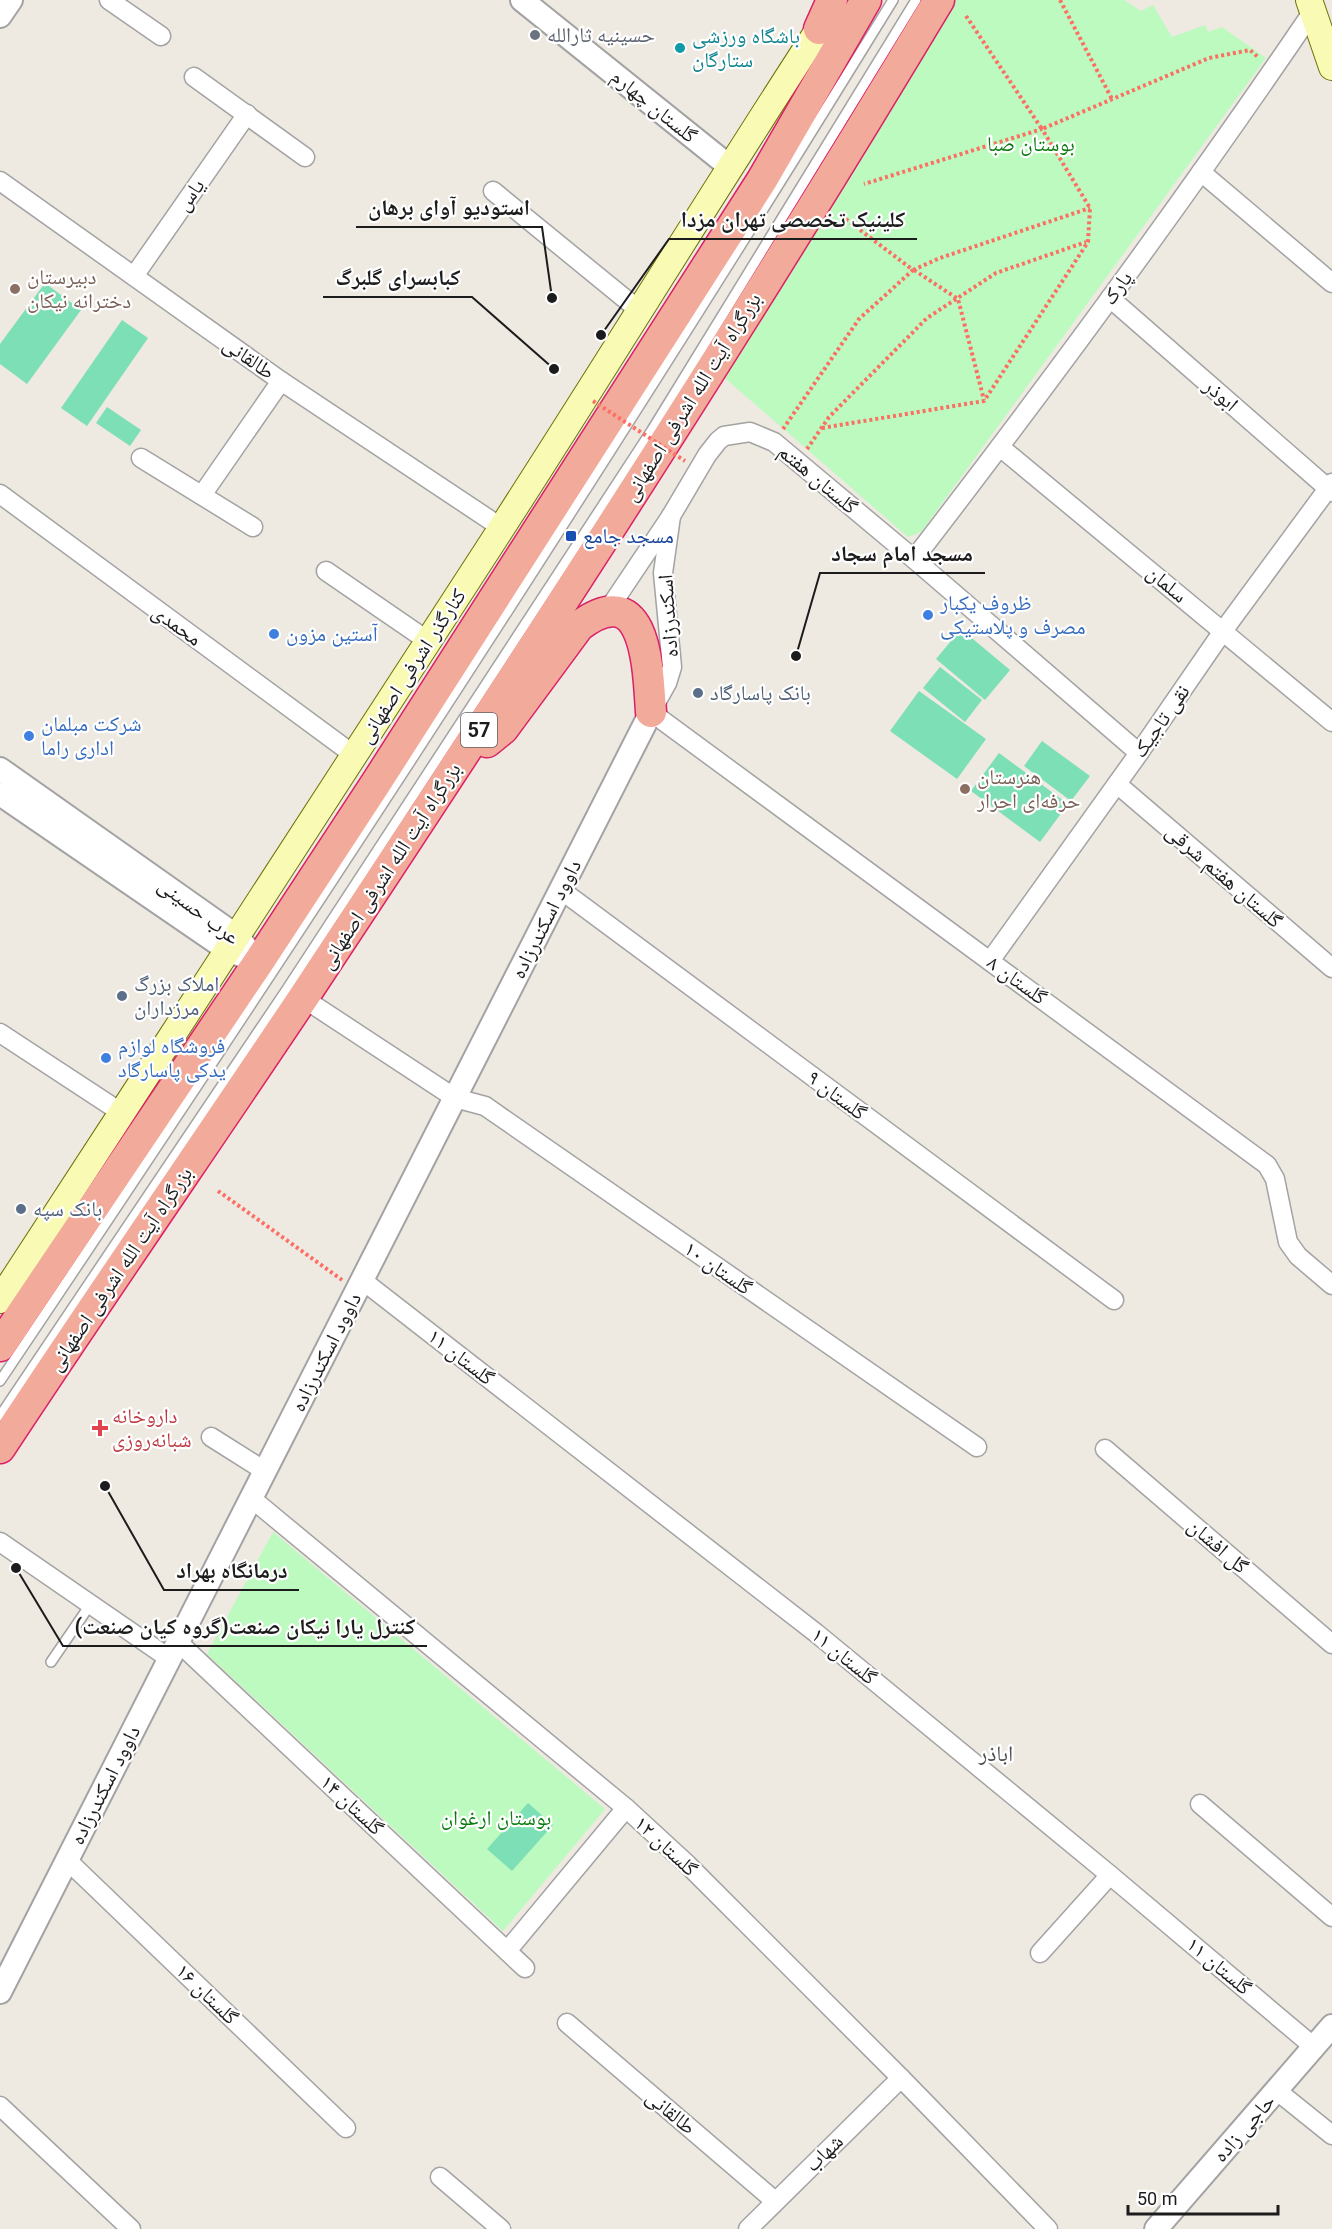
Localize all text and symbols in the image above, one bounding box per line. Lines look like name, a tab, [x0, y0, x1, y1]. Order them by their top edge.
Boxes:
place label: حسینیه ثارالله	[547, 23, 655, 47]
place label: باشگاه ورزشی ستارگان	[692, 24, 800, 72]
marker: حسینیه ثارالله	[528, 28, 542, 42]
marker: باشگاه ورزشی ستارگان	[673, 41, 687, 55]
street label: گلستان چهارم	[605, 64, 702, 150]
park label: بوستان صبا	[987, 132, 1075, 156]
street label: یاس	[170, 174, 210, 216]
callout: استودیو آوای برهان	[356, 187, 542, 227]
text: استودیو آوای برهان	[368, 195, 530, 221]
callout: کلینیک تخصصی تهران مزدا	[669, 199, 917, 239]
text: کلینیک تخصصی تهران مزدا	[681, 207, 906, 233]
callout: کبابسرای گلبرگ	[323, 257, 472, 297]
place label: دبیرستان دخترانه نیکان	[27, 265, 131, 313]
text: کبابسرای گلبرگ	[336, 265, 461, 291]
street label: پارک	[1097, 266, 1137, 310]
marker: دبیرستان دخترانه نیکان	[8, 282, 22, 296]
street label: بزرگراه آیت الله اشرفی اصفهانی	[618, 288, 767, 506]
street label: طالقانی	[218, 332, 279, 385]
street label: ابوذر	[1198, 373, 1243, 416]
street label: گلستان هفتم	[772, 439, 863, 521]
place label: مسجد جامع	[583, 524, 674, 549]
marker: مسجد جامع	[564, 529, 578, 543]
callout: مسجد امام سجاد	[820, 533, 985, 573]
text: مسجد امام سجاد	[831, 541, 973, 569]
street label: سلمان	[1142, 560, 1192, 608]
street label: اسکندرزاده	[653, 574, 683, 658]
street label: کنارگذر اشرفی اصفهانی	[353, 584, 472, 748]
place label: ظروف یکبار مصرف و پلاستیکی	[939, 591, 1085, 640]
street label: محمدی	[148, 599, 206, 651]
marker: ظروف یکبار مصرف و پلاستیکی	[921, 608, 935, 622]
place label: آستین مزون	[286, 622, 378, 647]
marker: آستین مزون	[267, 627, 281, 641]
street label: نقی تاجیک	[1127, 680, 1196, 763]
place label: بانک پاسارگاد	[710, 681, 811, 705]
marker: بانک پاسارگاد	[691, 686, 705, 700]
place label: شرکت مبلمان اداری راما	[41, 712, 142, 760]
road number: 57	[461, 713, 497, 747]
marker: شرکت مبلمان اداری راما	[22, 729, 36, 743]
street label: بزرگراه آیت الله اشرفی اصفهانی	[314, 758, 467, 974]
place label: هنرستان حرفه‌ای احرار	[976, 765, 1080, 813]
marker: هنرستان حرفه‌ای احرار	[958, 782, 972, 796]
street label: گلستان هفتم شرقی	[1160, 819, 1287, 935]
street label: داوود اسکندرزاده	[506, 856, 586, 982]
street label: عرب حسینی	[153, 873, 245, 950]
street label: گلستان ٨	[983, 950, 1052, 1010]
place label: املاک بزرگ مرزداران	[134, 972, 219, 1020]
marker: املاک بزرگ مرزداران	[115, 989, 129, 1003]
place label: فروشگاه لوازم یدکی پاسارگاد	[118, 1034, 226, 1083]
marker: فروشگاه لوازم یدکی پاسارگاد	[99, 1051, 113, 1065]
street label: گلستان ۹	[803, 1065, 871, 1125]
street label: بزرگراه آیت الله اشرفی اصفهانی	[43, 1162, 198, 1376]
place label: بانک سپه	[33, 1197, 102, 1221]
marker: بانک سپه	[14, 1202, 28, 1216]
street label: گلستان ۱۰	[680, 1236, 757, 1300]
street label: داوود اسکندرزاده	[286, 1289, 366, 1415]
street label: گلستان ۱۱	[423, 1324, 499, 1390]
place label: داروخانه شبانه‌روزی	[112, 1404, 192, 1452]
marker: داروخانه شبانه‌روزی	[93, 1421, 107, 1435]
street label: گل افشان	[1182, 1513, 1253, 1580]
callout: درمانگاه بهراد	[164, 1550, 299, 1590]
text: درمانگاه بهراد	[176, 1558, 288, 1584]
callout: کنترل یارا نیکان صنعت(گروه کیان صنعت)	[63, 1606, 427, 1646]
text: کنترل یارا نیکان صنعت(گروه کیان صنعت)	[75, 1614, 416, 1640]
street label: گلستان ۱۱	[807, 1622, 882, 1690]
street label: داوود اسکندرزاده	[65, 1722, 145, 1848]
district label: اباذر	[978, 1741, 1013, 1766]
street label: گلستان ۱۴	[316, 1770, 389, 1840]
park label: بوستان ارغوان	[441, 1806, 551, 1830]
street label: گلستان ۱۲	[630, 1811, 703, 1881]
street label: گلستان ۱۱	[1182, 1932, 1256, 2000]
street label: گلستان ۱۶	[171, 1959, 243, 2030]
street label: طالقانی	[641, 2084, 701, 2140]
street label: حاجی زاده	[1208, 2089, 1281, 2167]
street label: شهاب	[800, 2129, 848, 2177]
scale bar	[1128, 2178, 1278, 2216]
text: 50 m	[1137, 2188, 1177, 2209]

